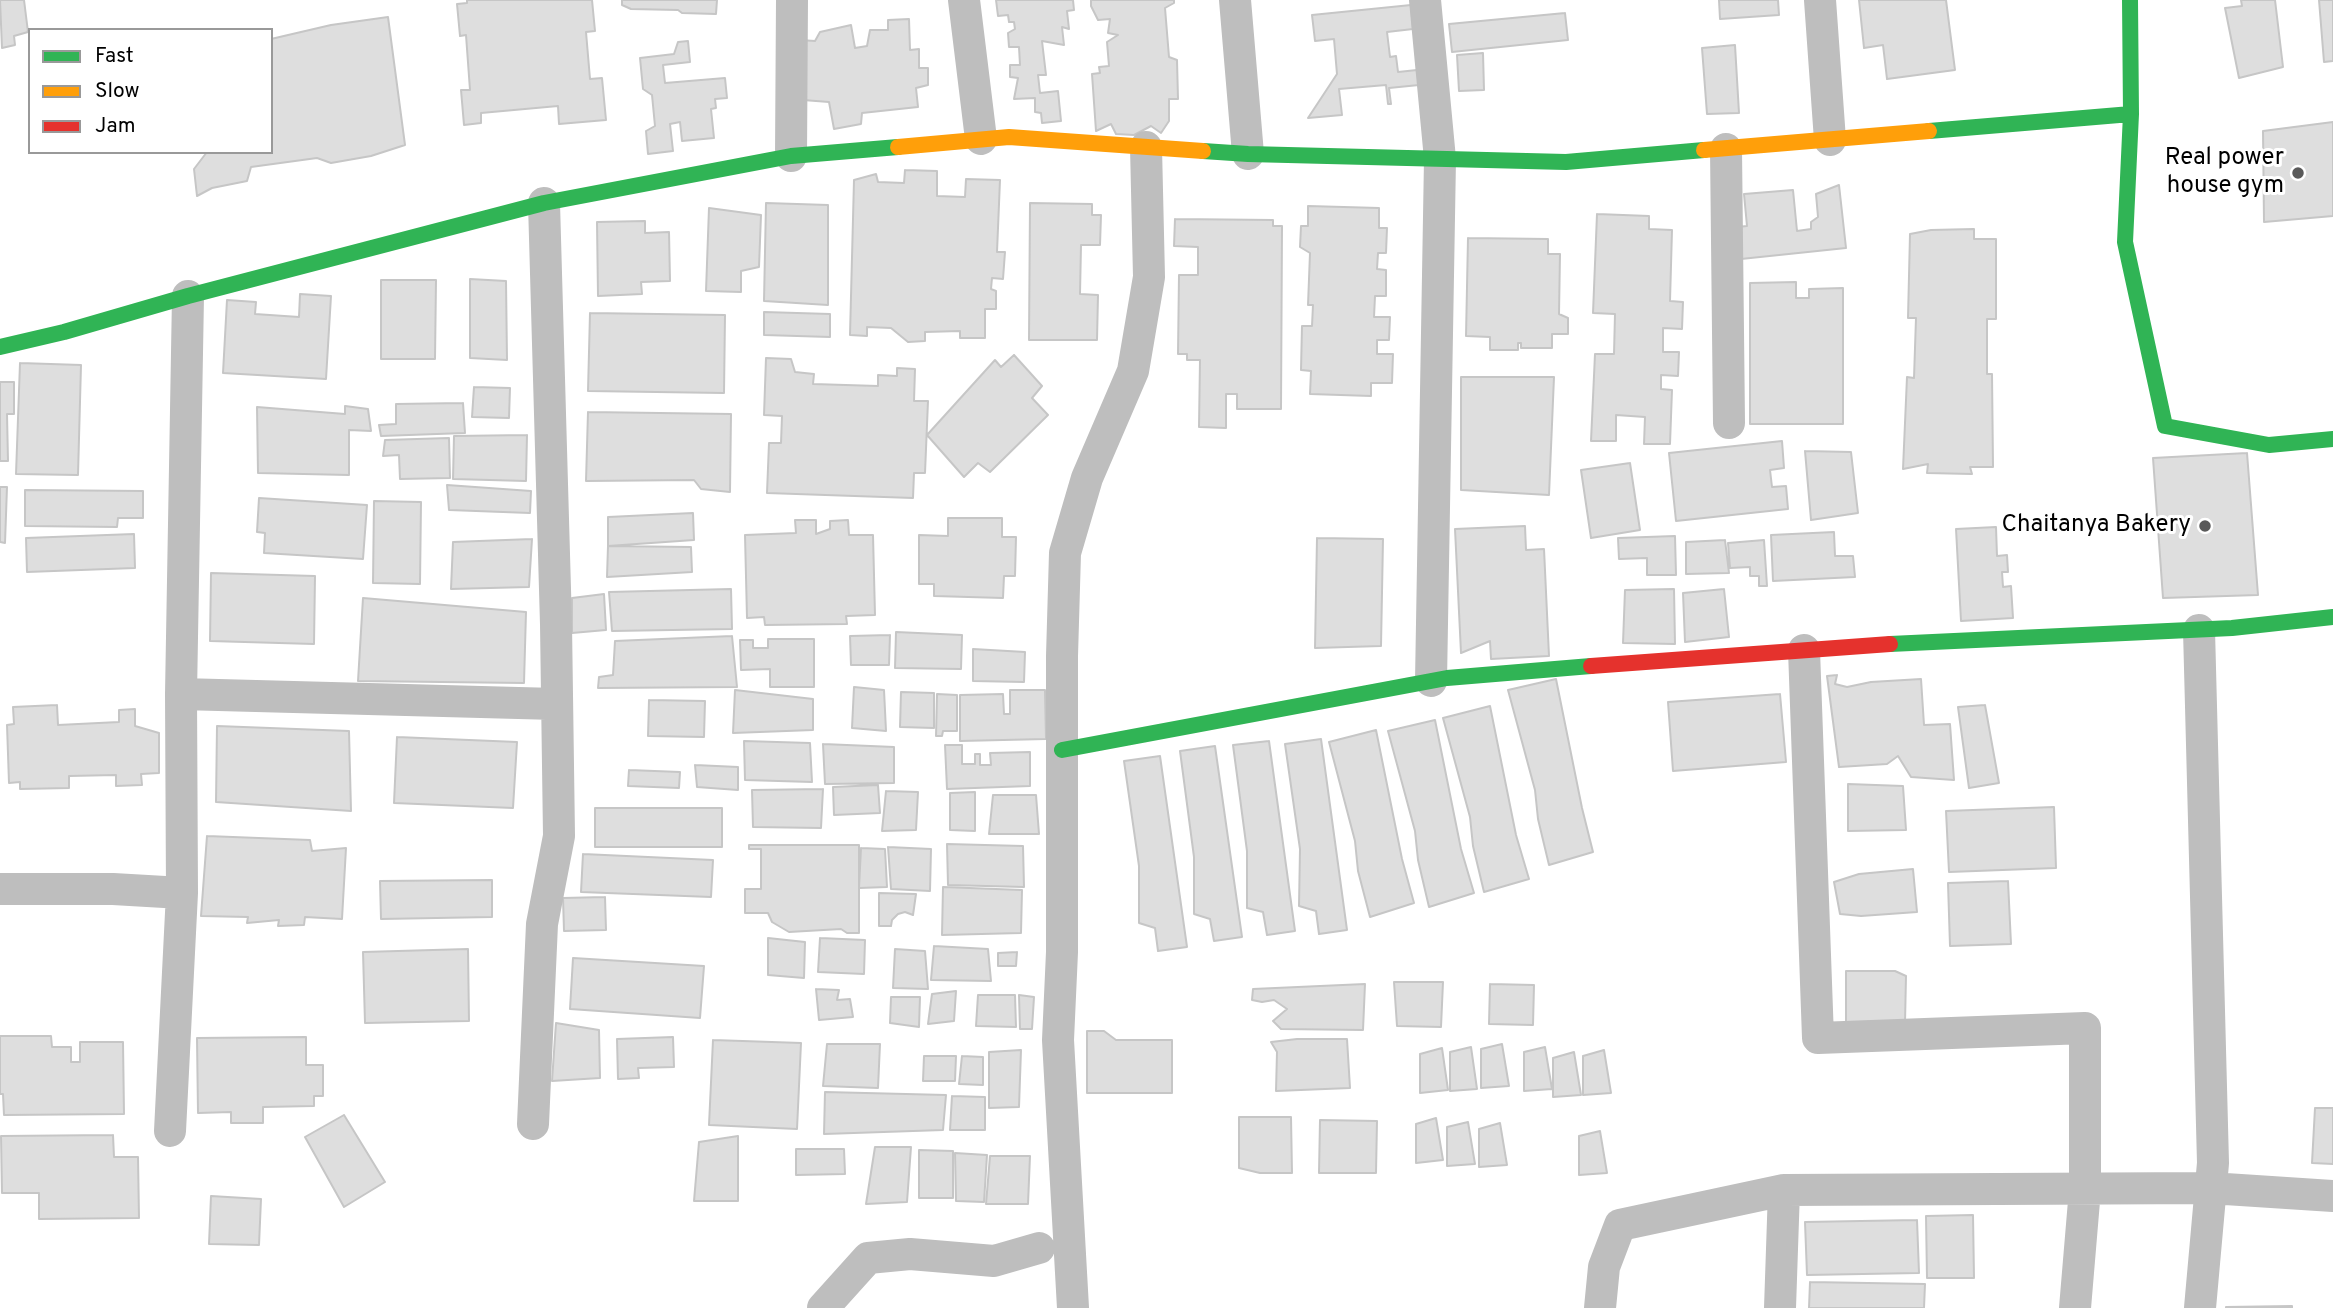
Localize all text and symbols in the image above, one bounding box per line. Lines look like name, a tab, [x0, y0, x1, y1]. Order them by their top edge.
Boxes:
legend	[28, 28, 273, 154]
text: Fast	[95, 43, 134, 70]
text: Slow	[95, 78, 140, 105]
text: Jam	[95, 113, 136, 140]
place label: Real power house gym	[2165, 145, 2284, 201]
marker: Real power house gym	[2290, 165, 2306, 181]
place label: Chaitanya Bakery	[2001, 512, 2191, 540]
marker: Chaitanya Bakery	[2197, 518, 2213, 534]

